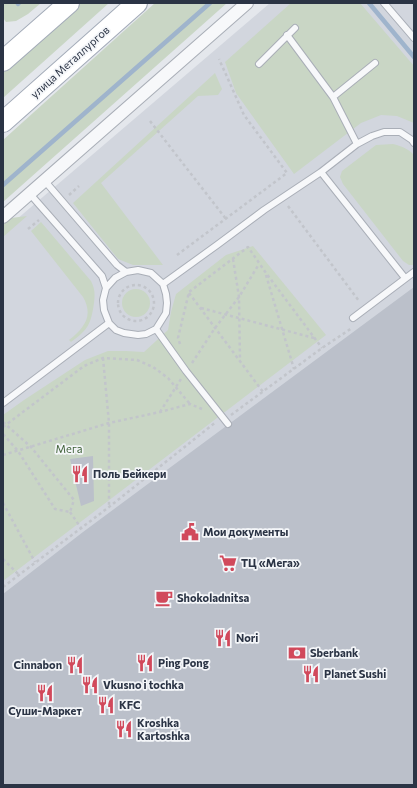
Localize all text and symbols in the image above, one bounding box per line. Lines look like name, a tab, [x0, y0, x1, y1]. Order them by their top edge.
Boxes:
street label: улица Металлургов	[28, 23, 112, 100]
park label: Мега	[56, 442, 82, 455]
restaurant icon: Поль Бейкери	[70, 464, 90, 484]
place label: Поль Бейкери	[93, 467, 166, 480]
public building icon: Мои документы	[180, 522, 200, 542]
place label: Мои документы	[203, 525, 288, 538]
supermarket icon: ТЦ «Мега»	[218, 553, 238, 573]
place label: ТЦ «Мега»	[241, 556, 300, 569]
cafe icon: Shokoladnitsa	[154, 588, 174, 608]
place label: Shokoladnitsa	[177, 591, 250, 604]
restaurant icon: Nori	[213, 628, 233, 648]
place label: Nori	[236, 631, 258, 644]
bank icon: Sberbank	[287, 643, 307, 663]
place label: Sberbank	[310, 646, 359, 659]
restaurant icon: Ping Pong	[135, 653, 155, 673]
restaurant icon: Cinnabon	[65, 655, 85, 675]
place label: Ping Pong	[158, 656, 209, 669]
place label: Cinnabon	[13, 658, 62, 671]
restaurant icon: Planet Sushi	[301, 664, 321, 684]
place label: Planet Sushi	[324, 667, 386, 680]
restaurant icon: Vkusno i tochka	[80, 675, 100, 695]
place label: Vkusno i tochka	[103, 678, 184, 691]
restaurant icon: Суши-Маркет	[35, 683, 55, 703]
restaurant icon: KFC	[96, 695, 116, 715]
place label: KFC	[119, 698, 141, 711]
place label: Суши-Маркет	[8, 704, 82, 717]
place label: Kroshka Kartoshka	[137, 716, 190, 742]
restaurant icon: Kroshka Kartoshka	[114, 719, 134, 739]

